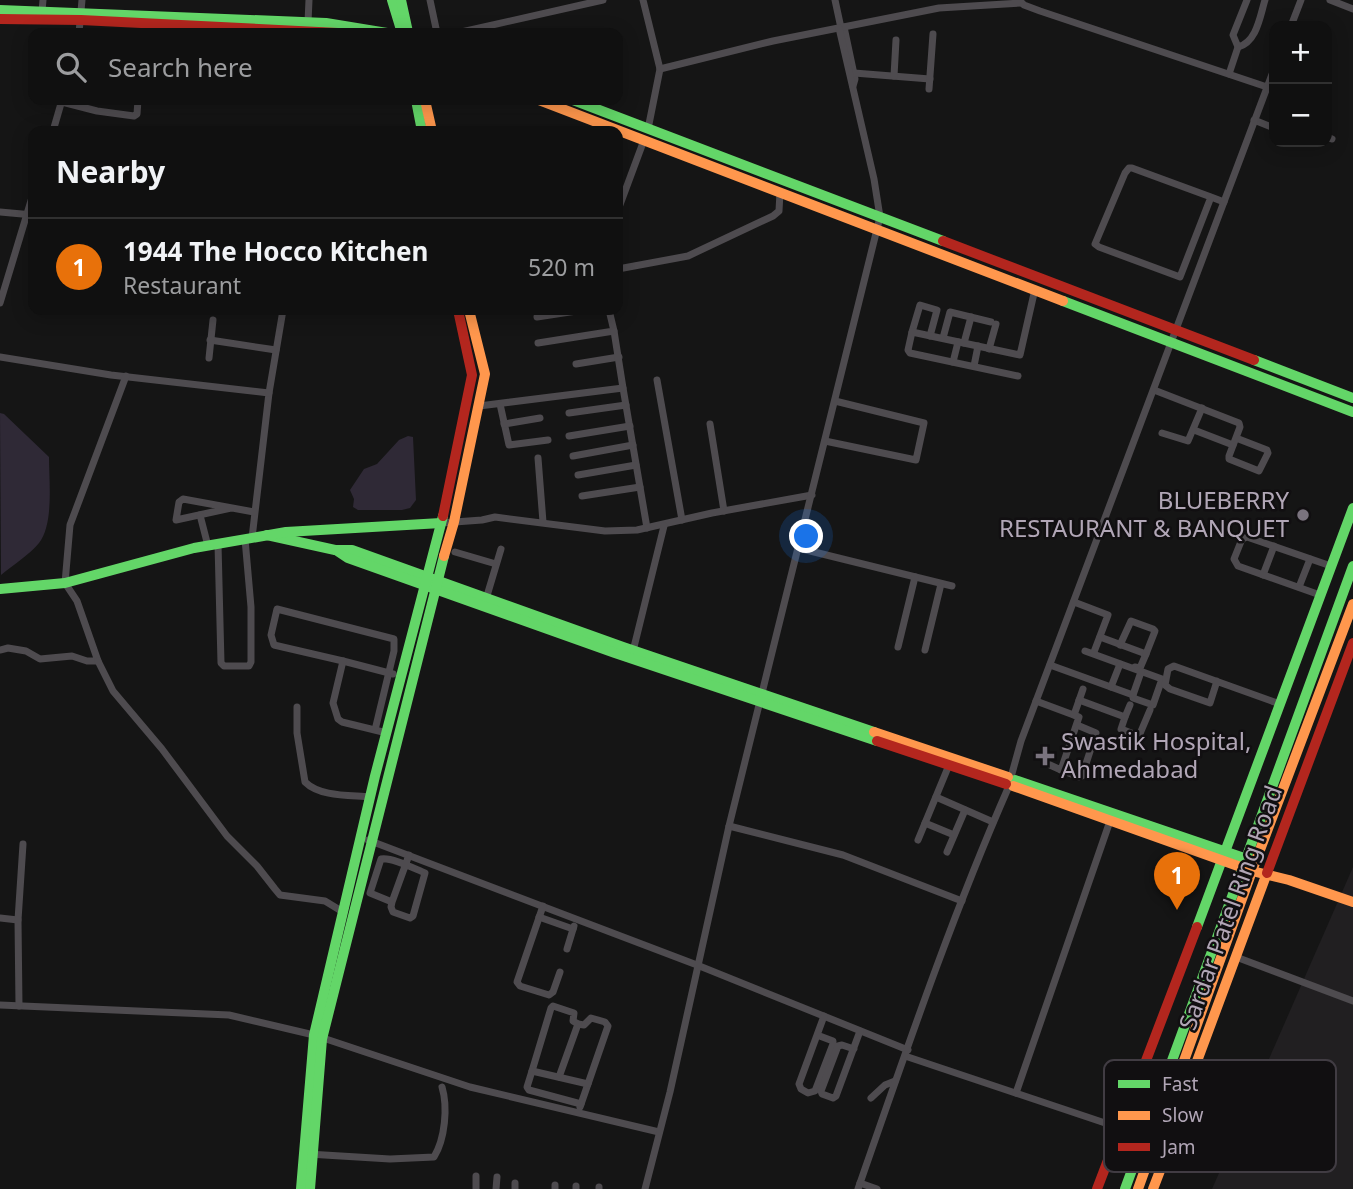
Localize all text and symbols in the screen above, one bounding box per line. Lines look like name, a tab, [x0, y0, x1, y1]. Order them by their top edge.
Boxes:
map controls	[1269, 21, 1332, 147]
button: +	[1269, 21, 1332, 84]
search box	[28, 28, 623, 105]
icon: search	[52, 48, 90, 86]
text: Search here	[108, 49, 253, 85]
button: −	[1269, 84, 1332, 147]
text: Nearby	[56, 151, 165, 192]
text: 1944 The Hocco Kitchen	[123, 233, 428, 269]
text: 1	[72, 251, 86, 283]
text: 520 m	[528, 251, 595, 283]
text: Restaurant	[123, 269, 241, 301]
place label: BLUEBERRY RESTAURANT & BANQUET	[999, 483, 1290, 544]
marker: BLUEBERRY RESTAURANT & BANQUET	[1295, 507, 1311, 523]
your location	[789, 519, 823, 553]
place label: Swastik Hospital, Ahmedabad	[1061, 724, 1251, 785]
marker: Swastik Hospital, Ahmedabad	[1035, 746, 1055, 766]
street label: Sardar Patel Ring Road	[1170, 781, 1289, 1034]
pin: 1	[1154, 852, 1200, 910]
legend	[1104, 1060, 1336, 1172]
text: Fast	[1162, 1071, 1199, 1097]
text: Slow	[1162, 1102, 1203, 1128]
text: Jam	[1160, 1134, 1196, 1160]

